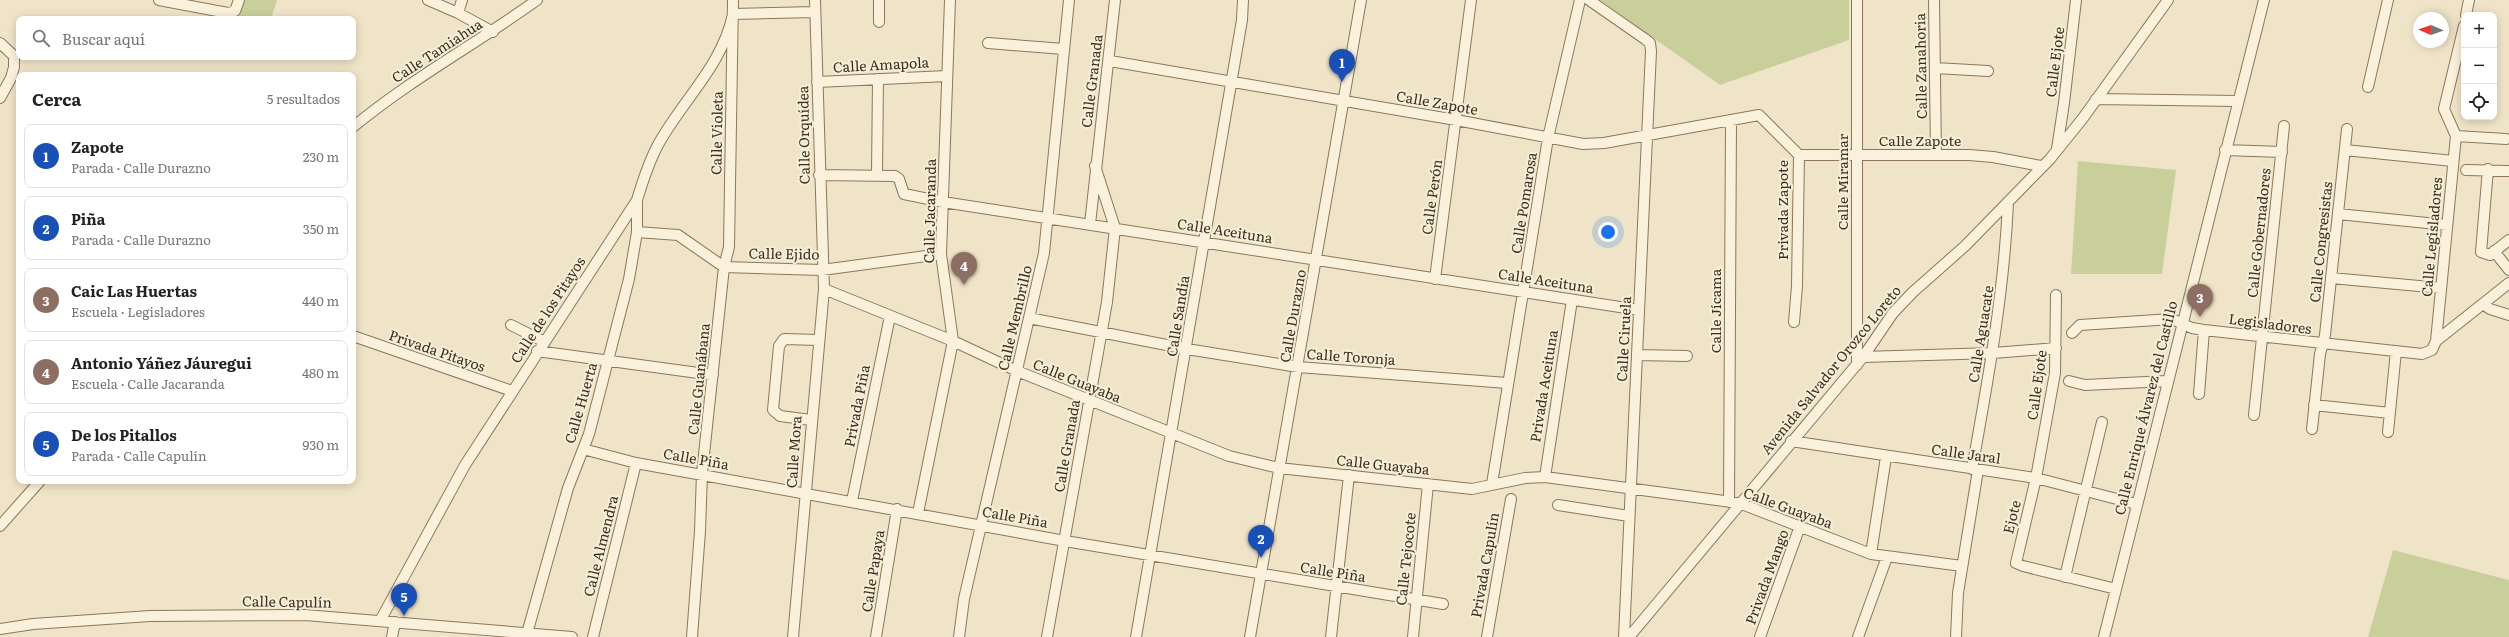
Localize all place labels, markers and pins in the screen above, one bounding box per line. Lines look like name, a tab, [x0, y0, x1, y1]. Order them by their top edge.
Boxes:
pin: 1	[1329, 49, 1355, 82]
pin: 4	[951, 252, 977, 285]
pin: 3	[2187, 284, 2213, 317]
pin: 2	[1248, 525, 1274, 558]
pin: 5	[391, 583, 417, 616]

